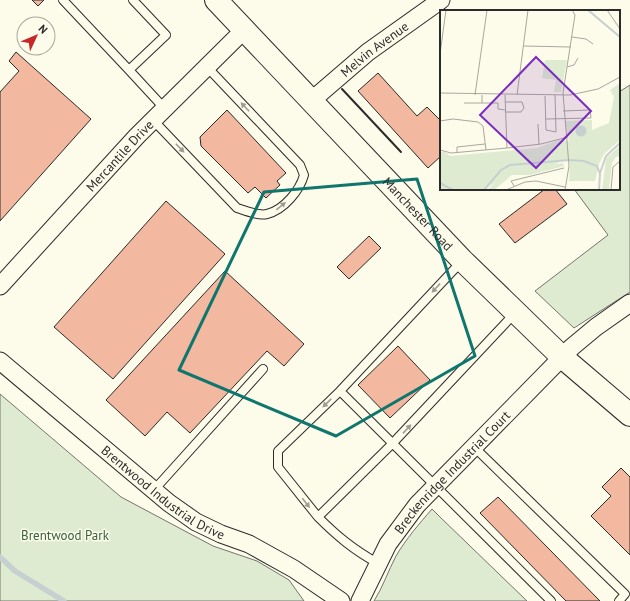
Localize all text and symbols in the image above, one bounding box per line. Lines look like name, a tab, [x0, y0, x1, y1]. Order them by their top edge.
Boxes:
inset map	[440, 10, 620, 190]
north arrow	[16, 16, 56, 56]
street label: Melvin Avenue	[337, 18, 412, 81]
text: N	[36, 22, 51, 37]
one-way arrow	[241, 103, 250, 112]
street label: Mercantile Drive	[83, 116, 157, 195]
one-way arrow	[175, 143, 185, 153]
street label: Manchester Road	[379, 173, 457, 254]
one-way arrow	[276, 201, 286, 210]
one-way arrow	[431, 283, 440, 294]
one-way arrow	[322, 398, 332, 408]
street label: Breckenridge Industrial Court	[391, 407, 514, 537]
one-way arrow	[402, 424, 412, 434]
street label: Brentwood Industrial Drive	[98, 442, 227, 544]
one-way arrow	[302, 497, 311, 508]
park label: Brentwood Park	[21, 527, 110, 544]

